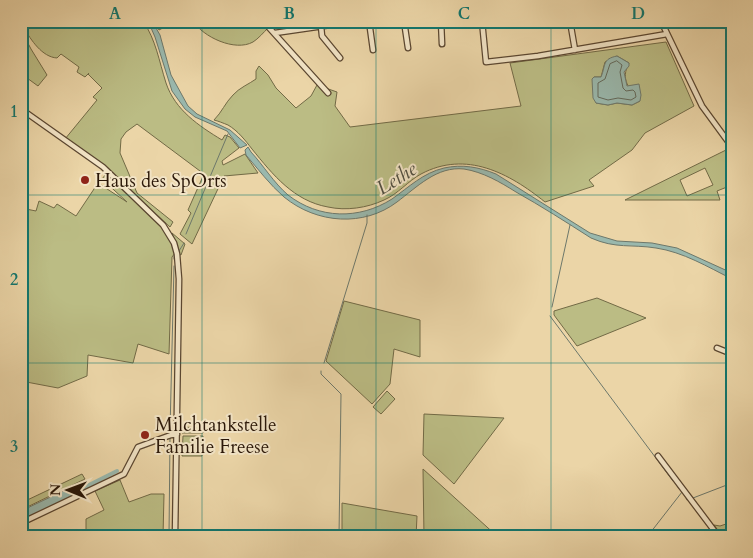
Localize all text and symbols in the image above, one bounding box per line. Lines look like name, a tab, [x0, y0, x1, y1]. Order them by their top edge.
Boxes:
text: A	[109, 3, 121, 25]
text: B	[283, 3, 295, 25]
text: C	[458, 3, 470, 25]
text: D	[631, 3, 645, 25]
text: 1	[10, 101, 18, 123]
water label: Lethe	[371, 155, 422, 201]
place label: Haus des SpOrts	[95, 168, 227, 194]
marker: Haus des SpOrts	[79, 174, 91, 186]
text: 2	[10, 269, 18, 291]
place label: Milchtankstelle Familie Freese	[155, 412, 277, 460]
marker: Milchtankstelle Familie Freese	[139, 429, 151, 441]
text: 3	[10, 436, 18, 458]
north arrow	[42, 466, 92, 516]
text: N	[46, 484, 65, 496]

